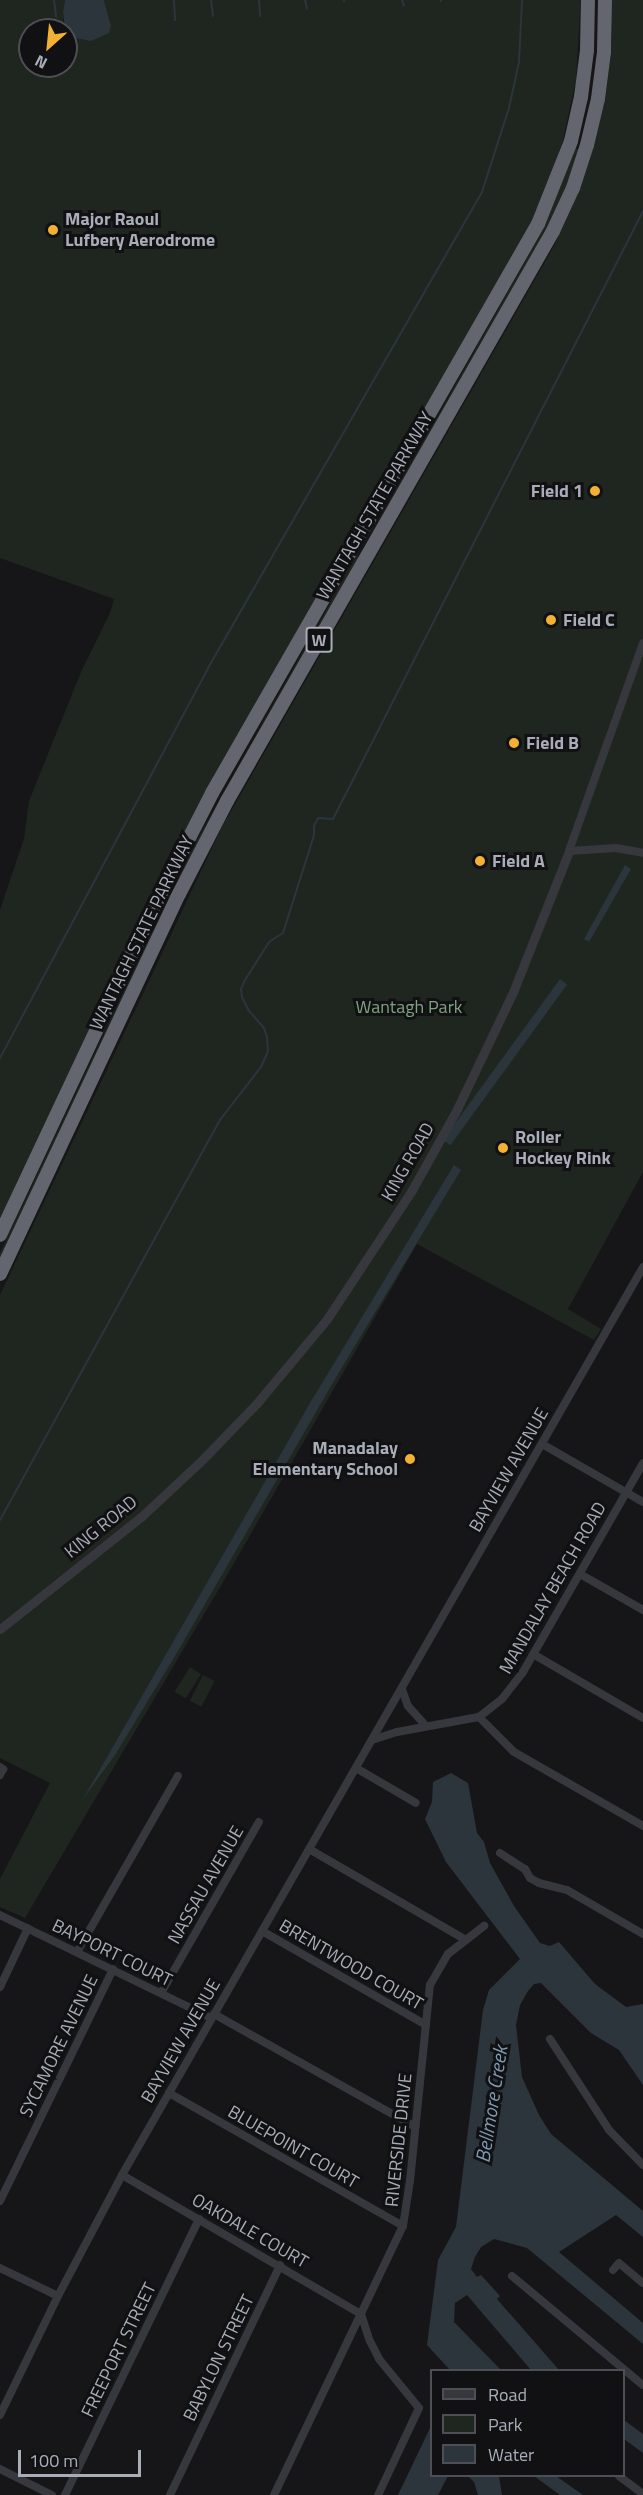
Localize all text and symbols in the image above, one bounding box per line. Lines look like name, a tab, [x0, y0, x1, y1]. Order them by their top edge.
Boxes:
north arrow	[18, 18, 78, 78]
text: N	[30, 49, 51, 75]
place label: Major Raoul Lufbery Aerodrome	[65, 209, 215, 252]
marker: Major Raoul Lufbery Aerodrome	[46, 223, 60, 237]
street label: WANTAGH STATE PARKWAY	[312, 408, 438, 604]
place label: Field 1	[531, 480, 583, 502]
marker: Field 1	[588, 484, 602, 498]
place label: Field C	[563, 609, 615, 631]
marker: Field C	[544, 613, 558, 627]
road number: W	[306, 627, 332, 653]
place label: Field B	[526, 732, 579, 754]
marker: Field B	[507, 736, 521, 750]
street label: WANTAGH STATE PARKWAY	[85, 832, 199, 1034]
place label: Field A	[492, 850, 545, 872]
marker: Field A	[473, 854, 487, 868]
park label: Wantagh Park	[356, 996, 462, 1018]
street label: KING ROAD	[377, 1119, 439, 1205]
place label: Roller Hockey Rink	[515, 1127, 611, 1170]
marker: Roller Hockey Rink	[496, 1141, 510, 1155]
street label: BAYVIEW AVENUE	[465, 1404, 553, 1536]
place label: Manadalay Elementary School	[253, 1438, 398, 1480]
marker: Manadalay Elementary School	[403, 1452, 417, 1466]
street label: KING ROAD	[60, 1491, 142, 1563]
street label: MANDALAY BEACH ROAD	[495, 1498, 611, 1678]
street label: NASSAU AVENUE	[163, 1822, 249, 1948]
street label: BAYPORT COURT	[48, 1915, 176, 1991]
street label: BRENTWOOD COURT	[275, 1915, 427, 2015]
street label: SYCAMORE AVENUE	[15, 1971, 103, 2121]
street label: BAYVIEW AVENUE	[137, 1975, 225, 2107]
water label: Bellmore Creek	[470, 2044, 512, 2164]
street label: RIVERSIDE DRIVE	[381, 2072, 417, 2208]
street label: BLUEPOINT COURT	[224, 2101, 362, 2193]
street label: OAKDALE COURT	[188, 2189, 312, 2273]
street label: FREEPORT STREET	[77, 2279, 161, 2421]
street label: BABYLON STREET	[179, 2291, 259, 2425]
legend	[430, 2369, 625, 2477]
text: Road	[488, 2381, 527, 2408]
text: Park	[488, 2411, 522, 2438]
scale bar	[21, 2438, 144, 2476]
text: Water	[488, 2441, 534, 2468]
text: 100 m	[29, 2447, 78, 2474]

